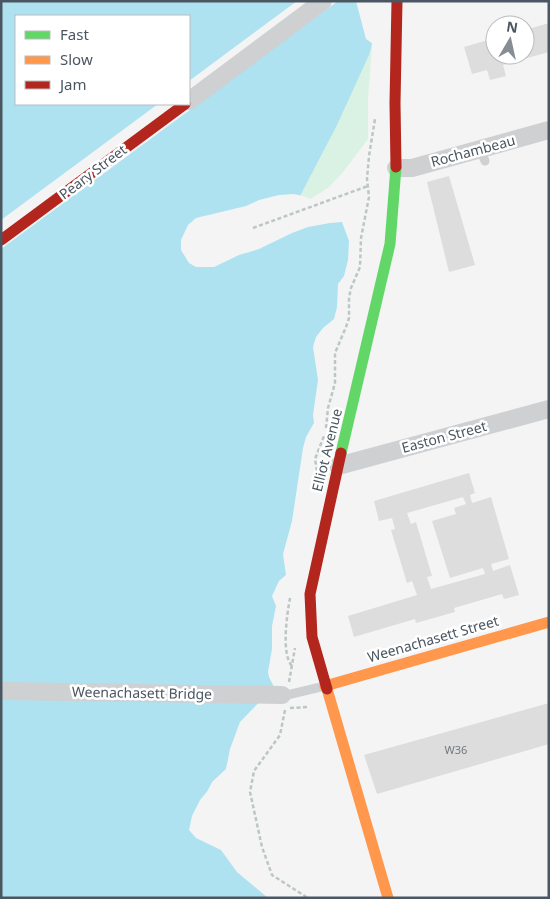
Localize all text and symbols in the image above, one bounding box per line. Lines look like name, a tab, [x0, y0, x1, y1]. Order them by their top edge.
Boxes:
legend	[15, 15, 190, 105]
north arrow	[485, 15, 535, 65]
text: N	[505, 16, 519, 37]
text: Fast	[60, 24, 89, 44]
text: Slow	[60, 49, 93, 69]
text: Jam	[58, 74, 87, 94]
street label: Rochambeau	[429, 130, 517, 171]
street label: Peary Street	[55, 140, 130, 203]
street label: Elliot Avenue	[307, 406, 346, 493]
street label: Easton Street	[399, 416, 488, 457]
street label: Weenachasett Street	[365, 611, 501, 666]
street label: Weenachasett Bridge	[72, 682, 212, 703]
house number: W36	[445, 742, 467, 757]

